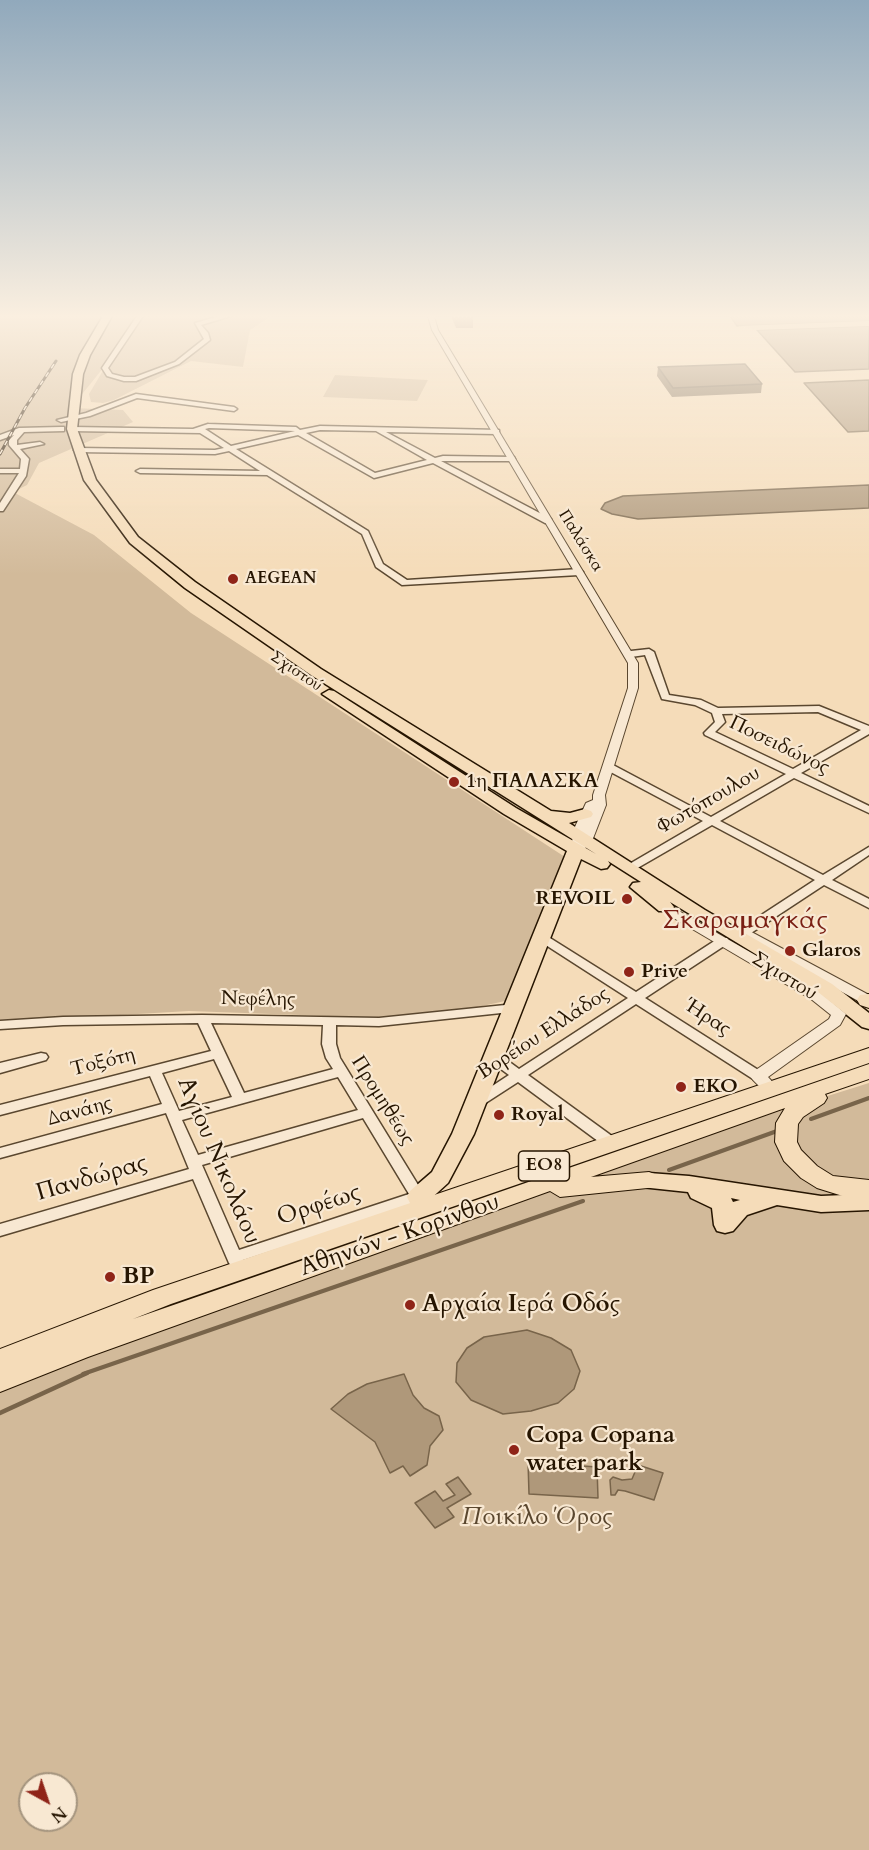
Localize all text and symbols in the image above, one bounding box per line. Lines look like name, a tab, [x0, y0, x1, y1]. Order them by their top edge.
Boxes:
street label: Παλάσκα	[554, 507, 606, 575]
place label: AEGEAN	[245, 569, 316, 589]
marker: AEGEAN	[226, 572, 240, 586]
street label: Σχιστού	[267, 648, 325, 696]
street label: Ποσειδώνος	[725, 711, 833, 781]
street label: Φωτόπουλου	[653, 762, 765, 840]
place label: 1η ΠΑΛΑΣΚΑ	[466, 770, 599, 794]
marker: 1η ΠΑΛΑΣΚΑ	[447, 775, 461, 789]
place label: REVOIL	[535, 887, 615, 911]
marker: REVOIL	[620, 892, 634, 906]
district label: Σκαραμαγκάς	[662, 906, 828, 938]
place label: Glaros	[802, 939, 861, 963]
marker: Glaros	[783, 944, 797, 958]
street label: Σχιστού	[747, 948, 821, 1006]
place label: Prive	[641, 960, 688, 984]
marker: Prive	[622, 965, 636, 979]
street label: Βορείου Ελλάδος	[474, 983, 614, 1085]
street label: Νεφέλης	[221, 987, 295, 1013]
street label: Ήρας	[679, 994, 735, 1042]
street label: Τοξότη	[68, 1043, 138, 1083]
street label: Προμηθέως	[345, 1052, 419, 1150]
street label: Αγίου Νικολάου	[170, 1073, 266, 1249]
place label: EKO	[693, 1075, 738, 1099]
marker: EKO	[674, 1080, 688, 1094]
street label: Δανάης	[45, 1092, 115, 1132]
place label: Royal	[511, 1103, 564, 1127]
marker: Royal	[492, 1108, 506, 1122]
street label: Πανδώρας	[33, 1149, 151, 1209]
road number: ΕΟ8	[518, 1151, 570, 1181]
street label: Ορφέως	[273, 1179, 365, 1233]
street label: Αθηνών - Κορίνθου	[296, 1188, 504, 1284]
place label: BP	[122, 1263, 155, 1291]
marker: BP	[103, 1270, 117, 1284]
place label: Αρχαία Ιερά Οδός	[422, 1291, 620, 1319]
marker: Αρχαία Ιερά Οδός	[403, 1298, 417, 1312]
place label: Copa Copana water park	[526, 1422, 675, 1478]
marker: Copa Copana water park	[507, 1443, 521, 1457]
park label: Ποικίλο Όρος	[461, 1504, 613, 1532]
north arrow	[18, 1772, 78, 1832]
text: N	[46, 1801, 71, 1827]

